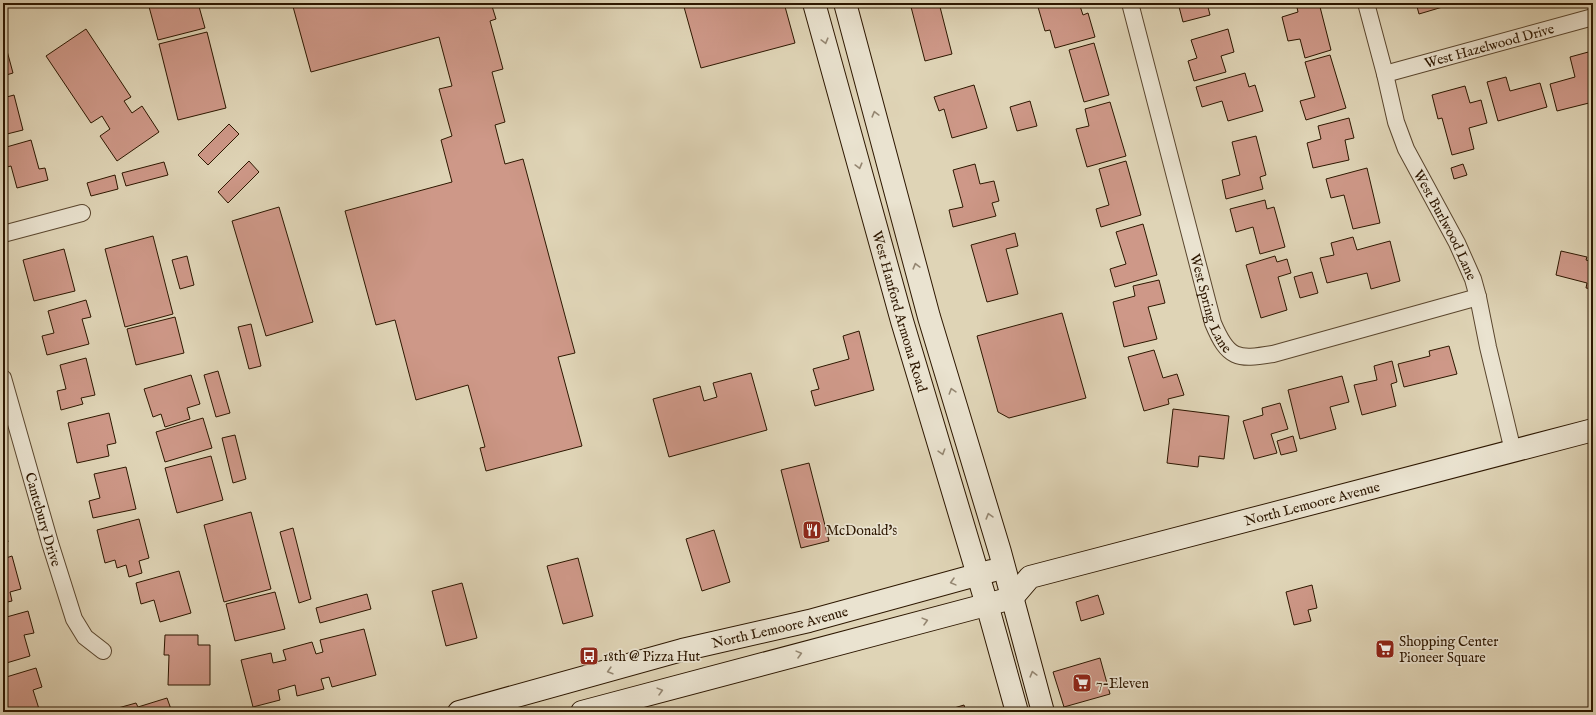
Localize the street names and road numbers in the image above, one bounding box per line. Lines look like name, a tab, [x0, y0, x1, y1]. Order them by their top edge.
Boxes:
street label: West Hazelwood Drive	[1423, 20, 1557, 73]
street label: West Burlwood Lane	[1409, 167, 1481, 284]
street label: West Hanford Armona Road	[867, 229, 931, 395]
street label: West Spring Lane	[1185, 252, 1236, 358]
street label: Cantebury Drive	[20, 470, 65, 569]
street label: North Lemoore Avenue	[1243, 478, 1383, 531]
street label: North Lemoore Avenue	[710, 603, 851, 653]

